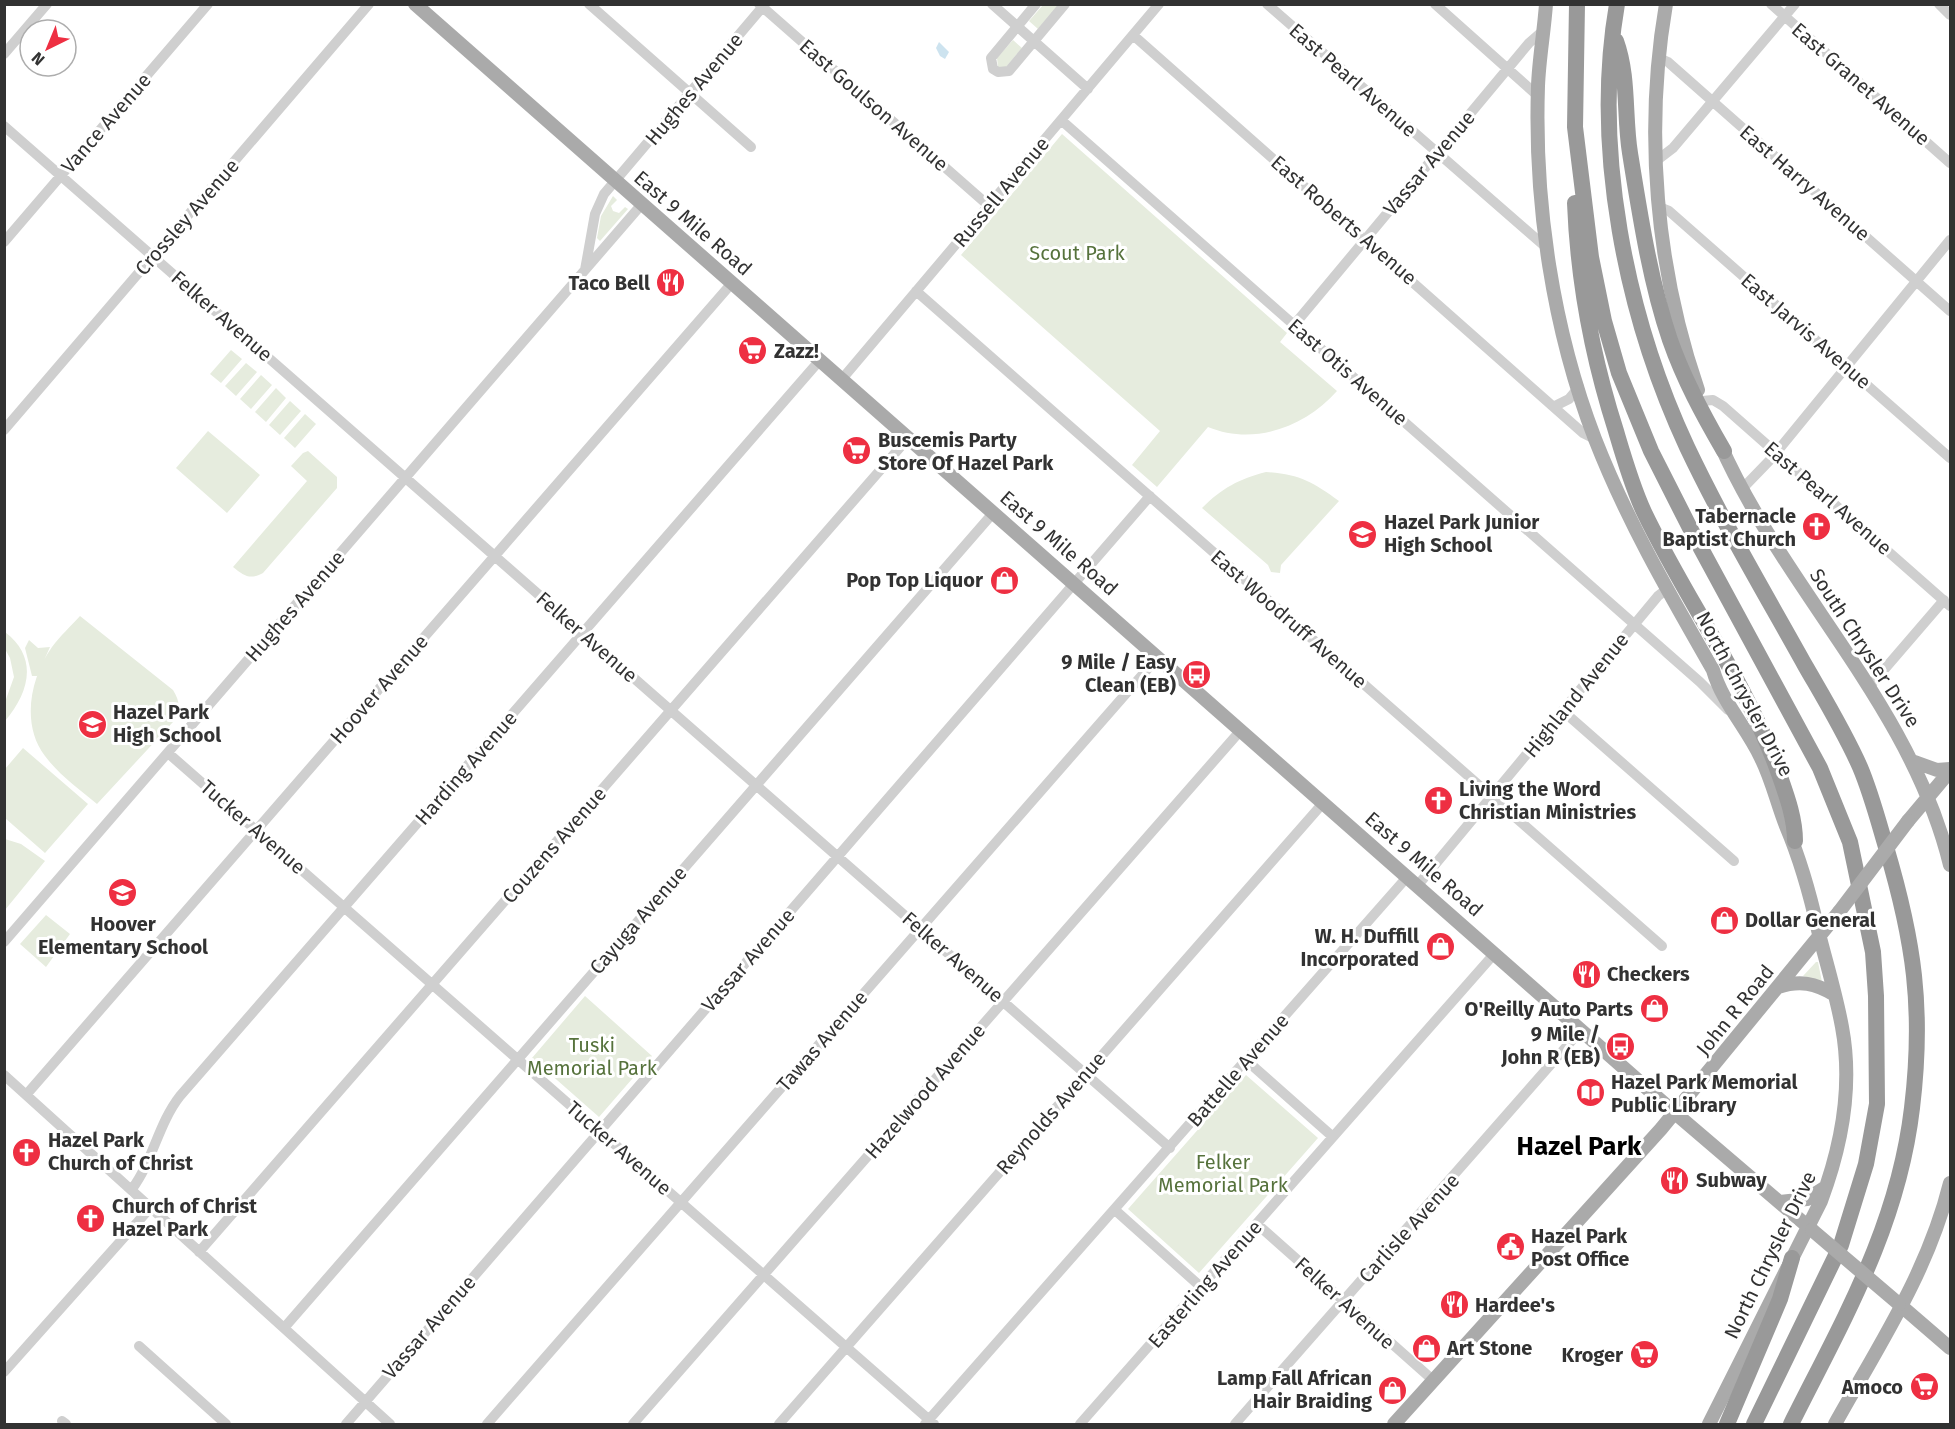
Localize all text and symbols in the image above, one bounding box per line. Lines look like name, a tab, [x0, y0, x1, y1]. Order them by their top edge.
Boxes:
north arrow	[18, 18, 78, 78]
street label: East Pearl Avenue	[1284, 18, 1422, 142]
street label: East Granet Avenue	[1787, 18, 1935, 150]
street label: Hughes Avenue	[640, 28, 748, 150]
street label: East Goulson Avenue	[795, 34, 953, 176]
text: N	[28, 48, 48, 69]
street label: Vance Avenue	[56, 68, 156, 178]
street label: Vassar Avenue	[1378, 106, 1480, 220]
street label: East Harry Avenue	[1735, 120, 1875, 246]
street label: Russell Avenue	[948, 132, 1054, 252]
street label: East Roberts Avenue	[1266, 150, 1422, 290]
street label: Crossley Avenue	[130, 154, 244, 280]
street label: East 9 Mile Road	[629, 165, 757, 281]
park label: Scout Park	[1029, 241, 1125, 265]
street label: Felker Avenue	[166, 266, 278, 366]
restaurant icon: Taco Bell	[655, 267, 687, 299]
street label: East Jarvis Avenue	[1736, 268, 1876, 394]
place label: Taco Bell	[568, 271, 650, 295]
street label: East Otis Avenue	[1283, 313, 1413, 431]
supermarket icon: Zazz!	[737, 335, 769, 367]
place label: Zazz!	[774, 339, 819, 363]
place label: Buscemis Party Store Of Hazel Park	[878, 428, 1054, 475]
supermarket icon: Buscemis Party Store Of Hazel Park	[841, 435, 873, 467]
street label: East Pearl Avenue	[1759, 436, 1897, 560]
street label: East 9 Mile Road	[995, 485, 1123, 601]
place label: Tabernacle Baptist Church	[1662, 504, 1796, 551]
place label: Hazel Park Junior High School	[1384, 510, 1540, 557]
church icon: Tabernacle Baptist Church	[1801, 511, 1833, 543]
school or university icon: Hazel Park Junior High School	[1347, 518, 1379, 550]
street label: East Woodruff Avenue	[1206, 545, 1372, 693]
street label: Hughes Avenue	[240, 546, 350, 666]
shop icon: Pop Top Liquor	[988, 564, 1020, 596]
street label: South Chrysler Drive	[1805, 564, 1925, 732]
place label: Pop Top Liquor	[846, 568, 984, 592]
street label: Felker Avenue	[531, 587, 643, 687]
street label: North Chrysler Drive	[1691, 607, 1799, 781]
street label: Highland Avenue	[1518, 628, 1634, 762]
street label: Hoover Avenue	[325, 629, 433, 749]
place label: 9 Mile / Easy Clean (EB)	[1061, 650, 1177, 697]
bus stop icon: 9 Mile / Easy Clean (EB)	[1181, 658, 1213, 690]
place label: Hazel Park High School	[113, 700, 221, 747]
street label: Harding Avenue	[410, 706, 522, 830]
school or university icon: Hazel Park High School	[76, 708, 108, 740]
street label: Tucker Avenue	[196, 775, 310, 879]
place label: Living the Word Christian Ministries	[1459, 777, 1636, 824]
street label: Couzens Avenue	[497, 782, 611, 908]
church icon: Living the Word Christian Ministries	[1422, 784, 1454, 816]
street label: East 9 Mile Road	[1360, 806, 1488, 922]
street label: Cayuga Avenue	[584, 861, 692, 979]
school or university icon: Hoover Elementary School	[107, 877, 139, 909]
street label: Vassar Avenue	[696, 903, 800, 1017]
shop icon: Dollar General	[1708, 904, 1740, 936]
street label: Felker Avenue	[897, 907, 1009, 1007]
place label: Dollar General	[1745, 908, 1876, 932]
place label: Hoover Elementary School	[38, 912, 208, 959]
place label: W. H. Duffill Incorporated	[1300, 924, 1419, 971]
shop icon: W. H. Duffill Incorporated	[1424, 931, 1456, 963]
restaurant icon: Checkers	[1570, 958, 1602, 990]
street label: John R Road	[1691, 960, 1779, 1060]
place label: Checkers	[1607, 962, 1690, 986]
street label: Tawas Avenue	[772, 986, 872, 1096]
shop icon: O'Reilly Auto Parts	[1638, 993, 1670, 1025]
place label: O'Reilly Auto Parts	[1465, 997, 1633, 1021]
street label: Battelle Avenue	[1182, 1008, 1294, 1132]
street label: Hazelwood Avenue	[860, 1019, 990, 1163]
place label: 9 Mile / John R (EB)	[1500, 1022, 1600, 1069]
bus stop icon: 9 Mile / John R (EB)	[1605, 1030, 1637, 1062]
park label: Tuski Memorial Park	[527, 1033, 658, 1080]
street label: Reynolds Avenue	[991, 1047, 1111, 1179]
place label: Hazel Park Memorial Public Library	[1611, 1070, 1797, 1117]
library icon: Hazel Park Memorial Public Library	[1574, 1077, 1606, 1109]
street label: Tucker Avenue	[562, 1096, 676, 1200]
place label: Hazel Park Church of Christ	[48, 1128, 193, 1175]
district label: Hazel Park	[1517, 1131, 1642, 1162]
church icon: Hazel Park Church of Christ	[11, 1136, 43, 1168]
park label: Felker Memorial Park	[1158, 1150, 1289, 1197]
restaurant icon: Subway	[1659, 1164, 1691, 1196]
street label: North Chrysler Drive	[1719, 1167, 1821, 1343]
street label: Carlisle Avenue	[1354, 1168, 1464, 1288]
place label: Subway	[1696, 1168, 1767, 1192]
place label: Church of Christ Hazel Park	[112, 1194, 257, 1241]
church icon: Church of Christ Hazel Park	[75, 1202, 107, 1234]
street label: Easterling Avenue	[1143, 1215, 1267, 1353]
place label: Hazel Park Post Office	[1531, 1224, 1629, 1271]
public building icon: Hazel Park Post Office	[1494, 1231, 1526, 1263]
street label: Felker Avenue	[1290, 1252, 1400, 1354]
street label: Vassar Avenue	[377, 1270, 481, 1384]
restaurant icon: Hardee's	[1438, 1289, 1470, 1321]
place label: Hardee's	[1475, 1293, 1555, 1317]
shop icon: Art Stone	[1410, 1332, 1442, 1364]
place label: Art Stone	[1446, 1336, 1532, 1360]
supermarket icon: Kroger	[1628, 1339, 1660, 1371]
place label: Kroger	[1562, 1343, 1624, 1367]
place label: Lamp Fall African Hair Braiding	[1217, 1366, 1373, 1413]
supermarket icon: Amoco	[1908, 1371, 1940, 1403]
shop icon: Lamp Fall African Hair Braiding	[1377, 1374, 1409, 1406]
place label: Amoco	[1841, 1375, 1903, 1399]

